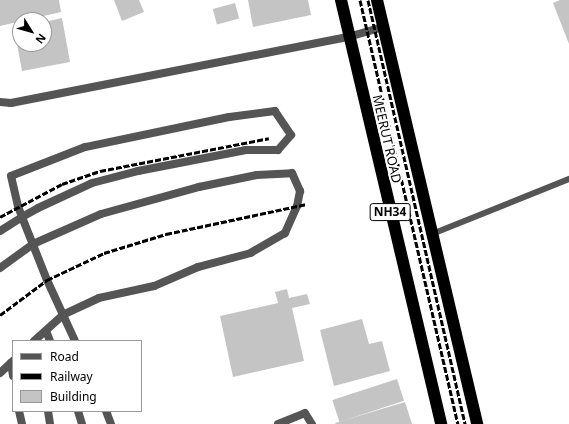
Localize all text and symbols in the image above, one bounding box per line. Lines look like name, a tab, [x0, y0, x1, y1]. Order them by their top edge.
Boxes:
north arrow	[12, 12, 52, 52]
text: N	[33, 31, 50, 47]
street label: MEERUT ROAD	[369, 93, 405, 185]
road number: NH34	[369, 202, 411, 222]
legend	[12, 340, 142, 412]
text: Road	[50, 348, 79, 365]
text: Railway	[50, 368, 93, 385]
text: Building	[50, 388, 97, 405]

